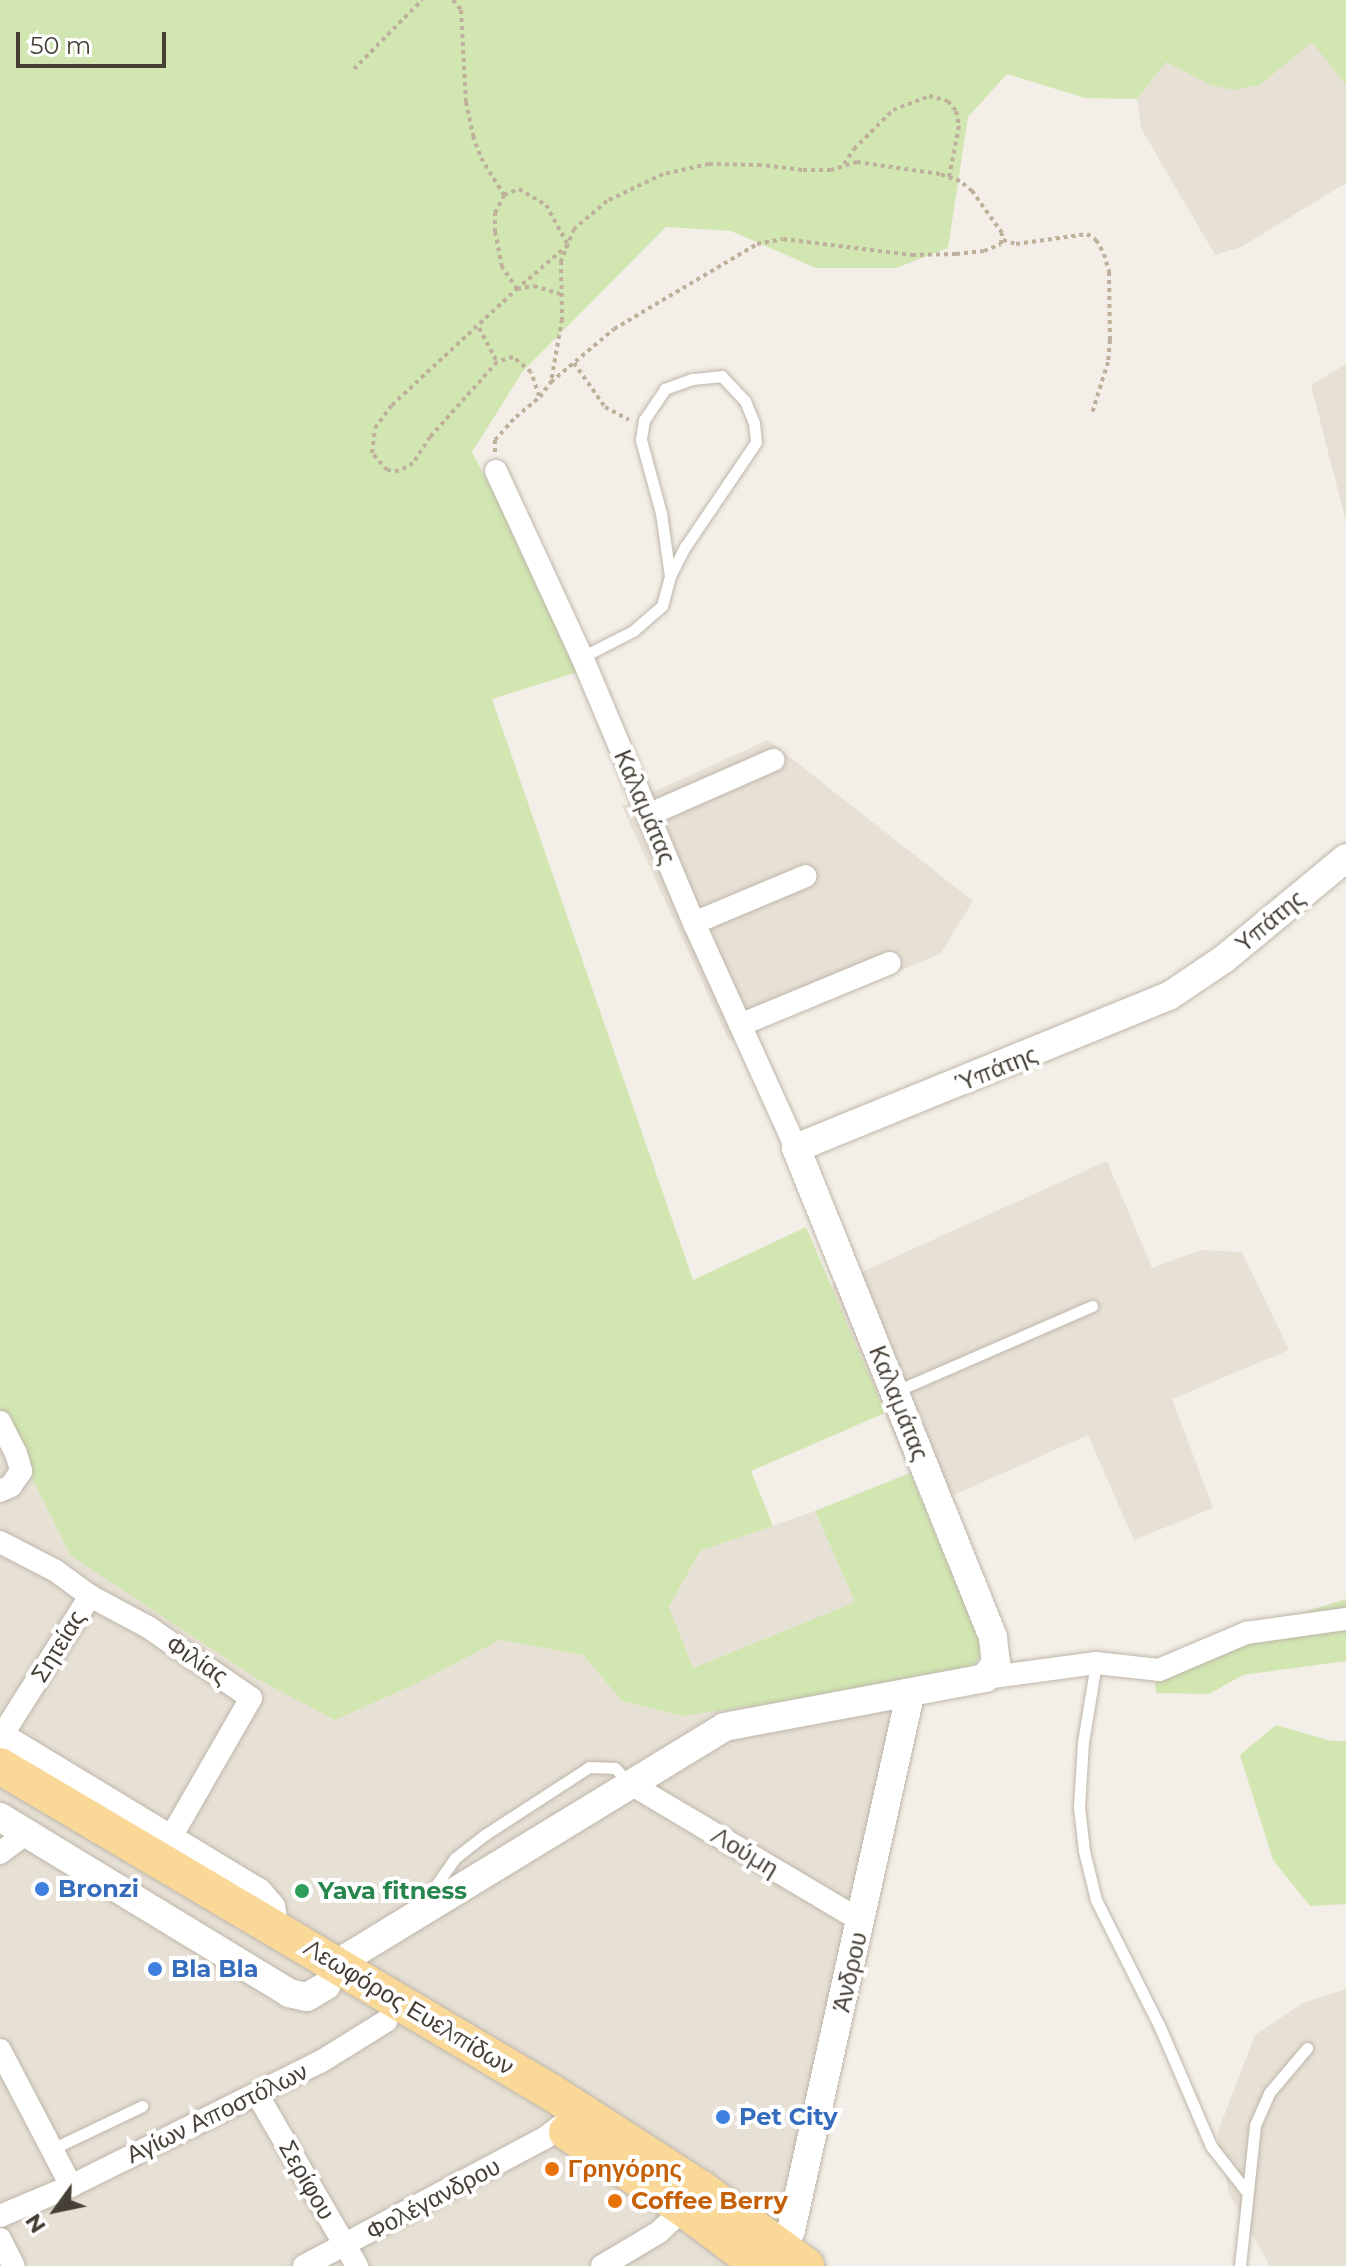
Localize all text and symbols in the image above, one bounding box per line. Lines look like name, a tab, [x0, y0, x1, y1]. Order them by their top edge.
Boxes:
scale bar	[20, 16, 170, 66]
text: 50 m	[30, 31, 91, 60]
street label: Καλαμάτας	[608, 746, 682, 868]
street label: Υπάτης	[1229, 884, 1311, 958]
street label: Ύπάτης	[951, 1040, 1041, 1098]
street label: Καλαμάτας	[863, 1341, 935, 1465]
street label: Σητείας	[25, 1605, 91, 1687]
street label: Φιλίας	[161, 1629, 233, 1691]
street label: Λούμη	[706, 1821, 784, 1883]
place label: Bronzi	[58, 1875, 139, 1903]
place label: Yava fitness	[318, 1877, 467, 1905]
marker: Bronzi	[33, 1880, 51, 1898]
marker: Yava fitness	[293, 1882, 311, 1900]
street label: Άνδρου	[827, 1929, 873, 2015]
street label: Λεωφόρος Ευελπίδων	[299, 1933, 519, 2081]
place label: Bla Bla	[171, 1955, 259, 1983]
marker: Bla Bla	[146, 1960, 164, 1978]
street label: Αγίων Αποστόλων	[122, 2057, 312, 2169]
place label: Pet City	[739, 2103, 837, 2131]
marker: Pet City	[714, 2108, 732, 2126]
street label: Σερίφου	[273, 2135, 341, 2225]
street label: Φολέγανδρου	[361, 2152, 505, 2246]
place label: Γρηγόρης	[568, 2155, 682, 2183]
marker: Γρηγόρης	[543, 2160, 561, 2178]
north arrow	[16, 2170, 96, 2250]
place label: Coffee Berry	[631, 2187, 788, 2215]
marker: Coffee Berry	[606, 2192, 624, 2210]
text: N	[19, 2209, 52, 2238]

